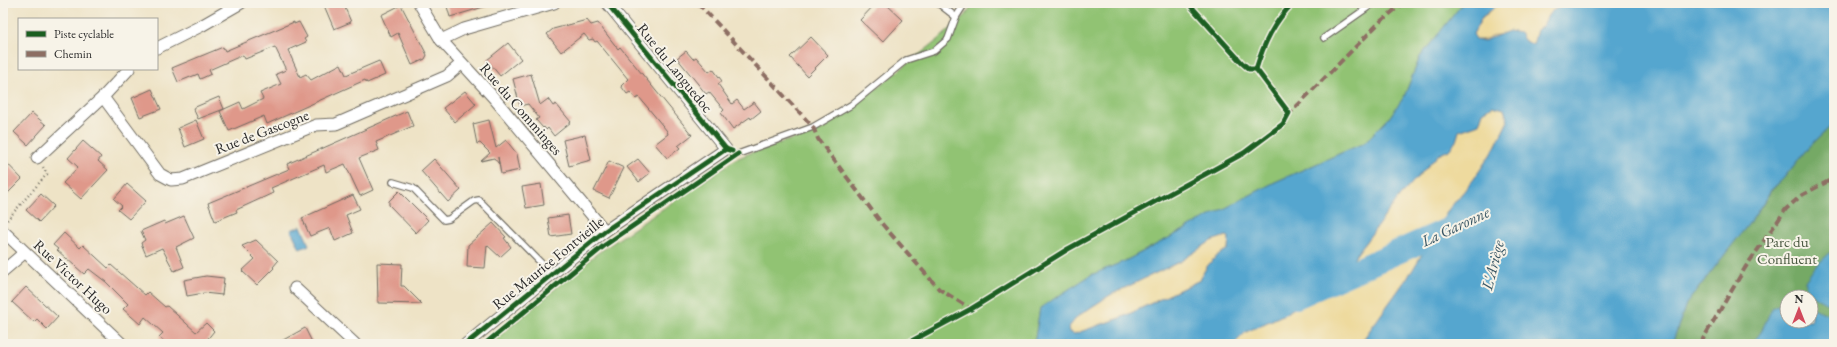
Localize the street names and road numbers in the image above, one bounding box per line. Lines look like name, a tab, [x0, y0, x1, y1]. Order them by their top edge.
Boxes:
street label: Rue du Languedoc	[633, 19, 717, 116]
street label: Rue du Comminges	[476, 59, 567, 159]
street label: Rue de Gascogne	[212, 105, 312, 158]
street label: Rue Maurice Fontvieille	[488, 212, 607, 313]
street label: Rue Victor Hugo	[30, 235, 117, 318]

